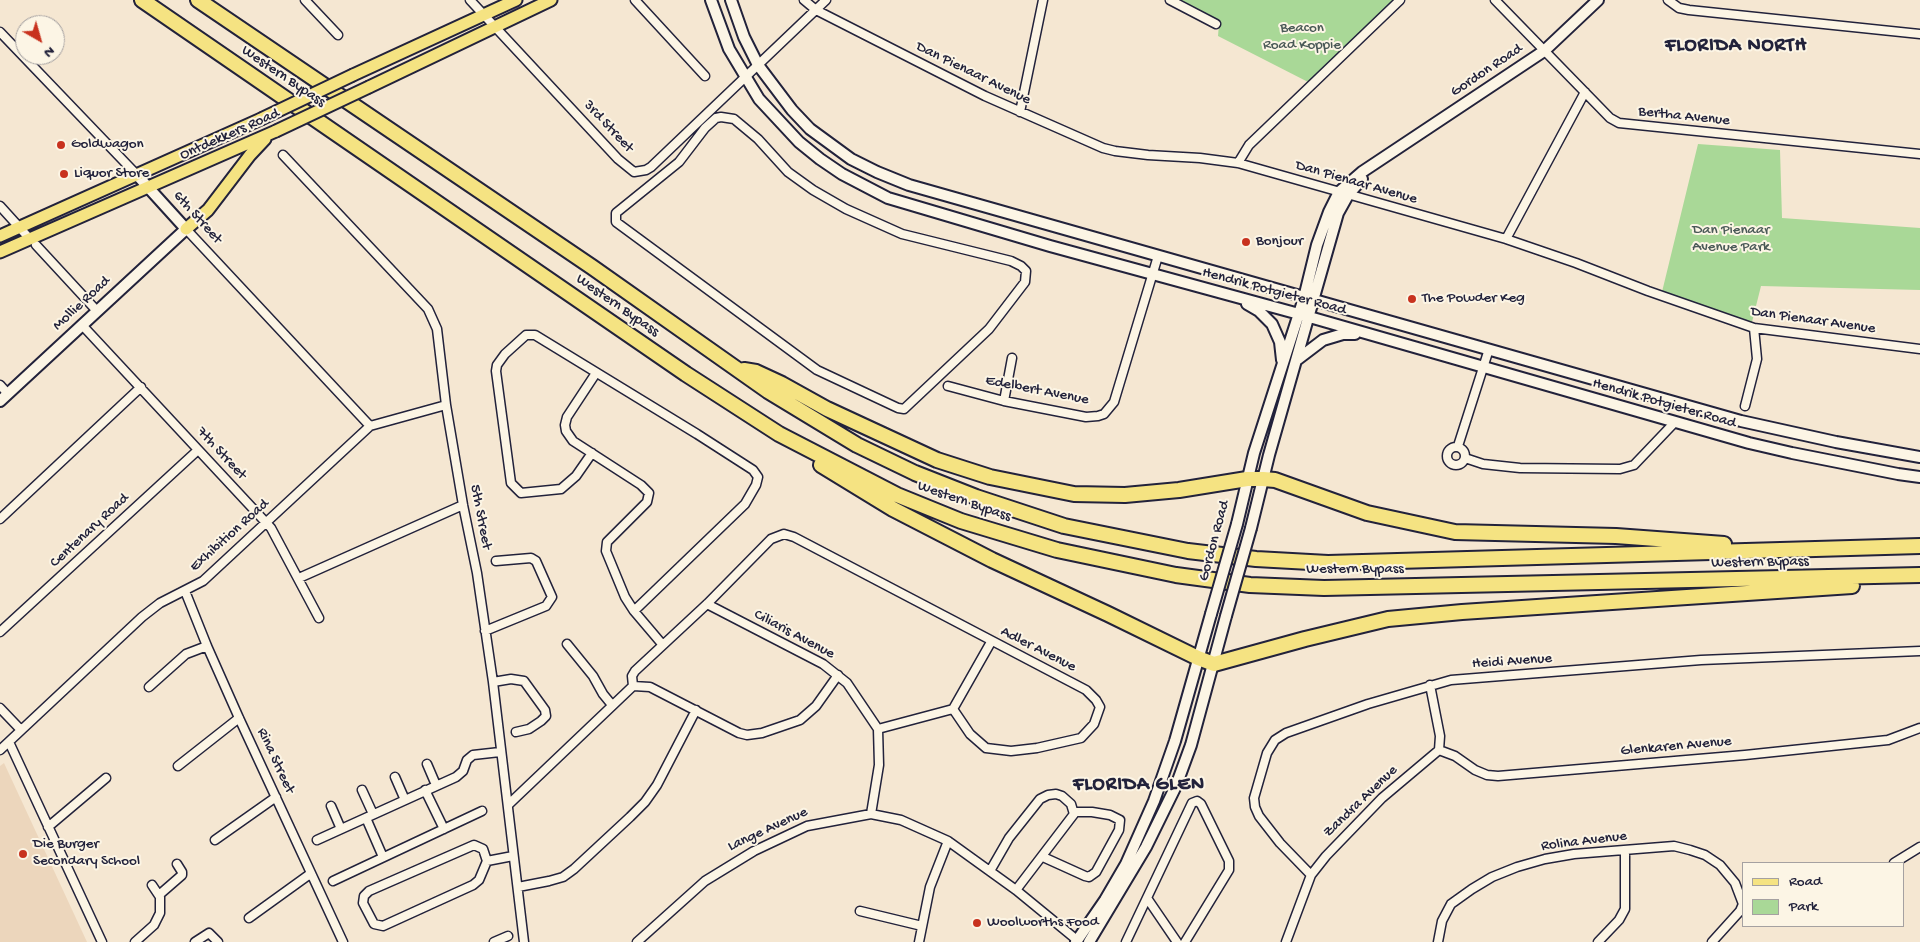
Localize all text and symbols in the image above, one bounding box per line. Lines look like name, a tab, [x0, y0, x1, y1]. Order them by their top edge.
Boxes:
north arrow	[15, 15, 65, 65]
park label: Beacon Road Koppie	[1263, 20, 1341, 55]
district label: FLORIDA NORTH	[1663, 35, 1809, 59]
street label: Dan Pienaar Avenue	[913, 38, 1033, 110]
street label: Gordon Road	[1448, 40, 1526, 102]
text: N	[40, 42, 58, 61]
street label: Western Bypass	[237, 42, 329, 112]
street label: 3rd Street	[579, 97, 637, 157]
street label: Bertha Avenue	[1637, 103, 1731, 131]
street label: Ontdekkers Road	[177, 105, 283, 165]
place label: Goldwagon	[71, 136, 144, 154]
marker: Goldwagon	[55, 139, 67, 151]
street label: Dan Pienaar Avenue	[1293, 157, 1419, 209]
place label: Liquor Store	[74, 165, 149, 183]
marker: Liquor Store	[58, 168, 70, 180]
street label: 6th Street	[168, 188, 226, 248]
park label: Dan Pienaar Avenue Park	[1692, 222, 1770, 257]
place label: Bonjour	[1256, 233, 1303, 251]
marker: Bonjour	[1240, 236, 1252, 248]
street label: Hendrik Potgieter Road	[1200, 264, 1348, 320]
street label: Western Bypass	[572, 271, 662, 341]
street label: Mollie Road	[49, 273, 115, 335]
place label: The Powder Keg	[1422, 290, 1525, 308]
marker: The Powder Keg	[1406, 293, 1418, 305]
street label: Dan Pienaar Avenue	[1749, 303, 1877, 339]
street label: Edelbert Avenue	[984, 372, 1090, 410]
street label: Hendrik Potgieter Road	[1590, 375, 1738, 433]
street label: 7th Street	[192, 424, 250, 484]
street label: Western Bypass	[915, 478, 1013, 526]
street label: 5th Street	[465, 483, 495, 551]
street label: Centenary Road	[47, 490, 133, 572]
street label: Exhibition Road	[187, 496, 273, 576]
street label: Gordon Road	[1196, 499, 1234, 583]
street label: Western Bypass	[1711, 553, 1809, 573]
street label: Western Bypass	[1306, 561, 1404, 579]
street label: Ciliaris Avenue	[750, 606, 838, 664]
street label: Adler Avenue	[997, 623, 1079, 677]
street label: Heidi Avenue	[1471, 650, 1553, 674]
street label: Rina Street	[252, 725, 298, 797]
street label: Glenkaren Avenue	[1620, 733, 1732, 761]
street label: Zandra Avenue	[1320, 762, 1402, 842]
district label: FLORIDA GLEN	[1072, 774, 1206, 798]
street label: Lange Avenue	[725, 804, 811, 856]
street label: Rolina Avenue	[1540, 828, 1628, 856]
place label: Die Burger Secondary School	[33, 836, 140, 871]
marker: Die Burger Secondary School	[17, 848, 29, 860]
legend	[1742, 862, 1905, 927]
text: Road	[1789, 873, 1822, 891]
text: Park	[1789, 898, 1818, 916]
place label: Woolworths Food	[987, 914, 1099, 932]
marker: Woolworths Food	[971, 917, 983, 929]

